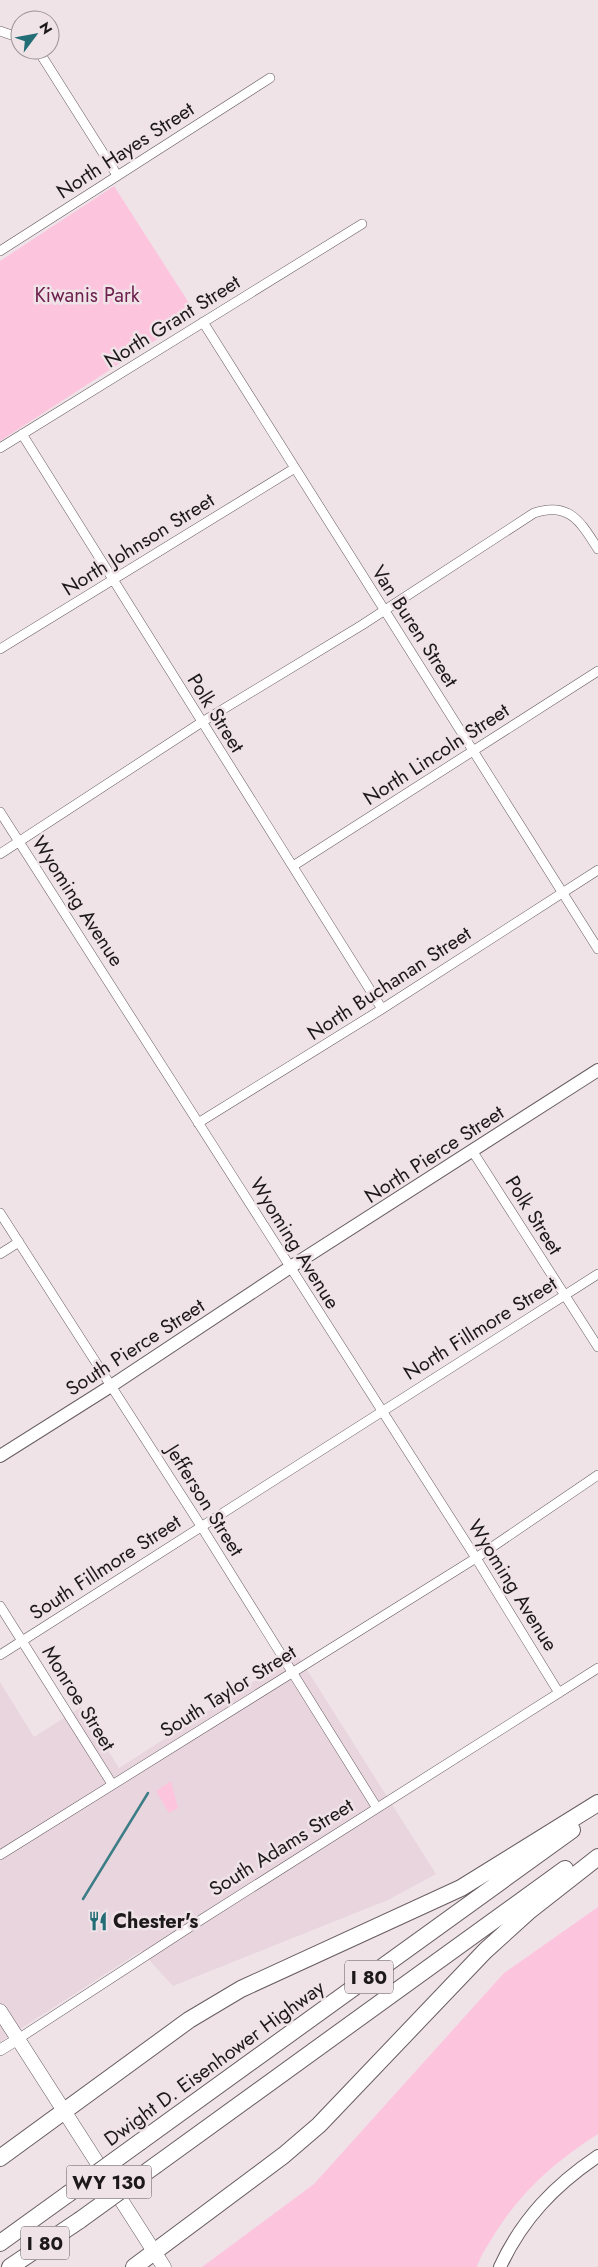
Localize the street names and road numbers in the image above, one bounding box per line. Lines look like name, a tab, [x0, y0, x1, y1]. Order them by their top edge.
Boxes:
street label: North Hayes Street	[51, 95, 200, 206]
street label: North Grant Street	[99, 268, 246, 375]
street label: North Johnson Street	[57, 486, 220, 603]
street label: Van Buren Street	[364, 560, 465, 693]
street label: Polk Street	[180, 668, 251, 759]
street label: North Lincoln Street	[358, 696, 515, 812]
street label: Wyoming Avenue	[25, 830, 131, 972]
street label: North Buchanan Street	[302, 919, 477, 1047]
street label: North Pierce Street	[359, 1098, 510, 1210]
street label: Polk Street	[498, 1170, 569, 1261]
street label: Wyoming Avenue	[242, 1172, 347, 1315]
street label: North Fillmore Street	[398, 1269, 563, 1387]
street label: South Pierce Street	[60, 1292, 211, 1403]
street label: Jefferson Street	[157, 1436, 251, 1562]
street label: South Fillmore Street	[24, 1507, 187, 1627]
street label: Wyoming Avenue	[460, 1514, 565, 1657]
street label: South Taylor Street	[155, 1638, 302, 1745]
street label: Monroe Street	[35, 1640, 123, 1757]
street label: South Adams Street	[203, 1791, 359, 1904]
road number: I 80	[345, 1960, 393, 1994]
street label: Dwight D. Eisenhower Highway	[98, 1973, 331, 2153]
road number: WY 130	[66, 2166, 152, 2198]
road number: I 80	[21, 2226, 69, 2260]

